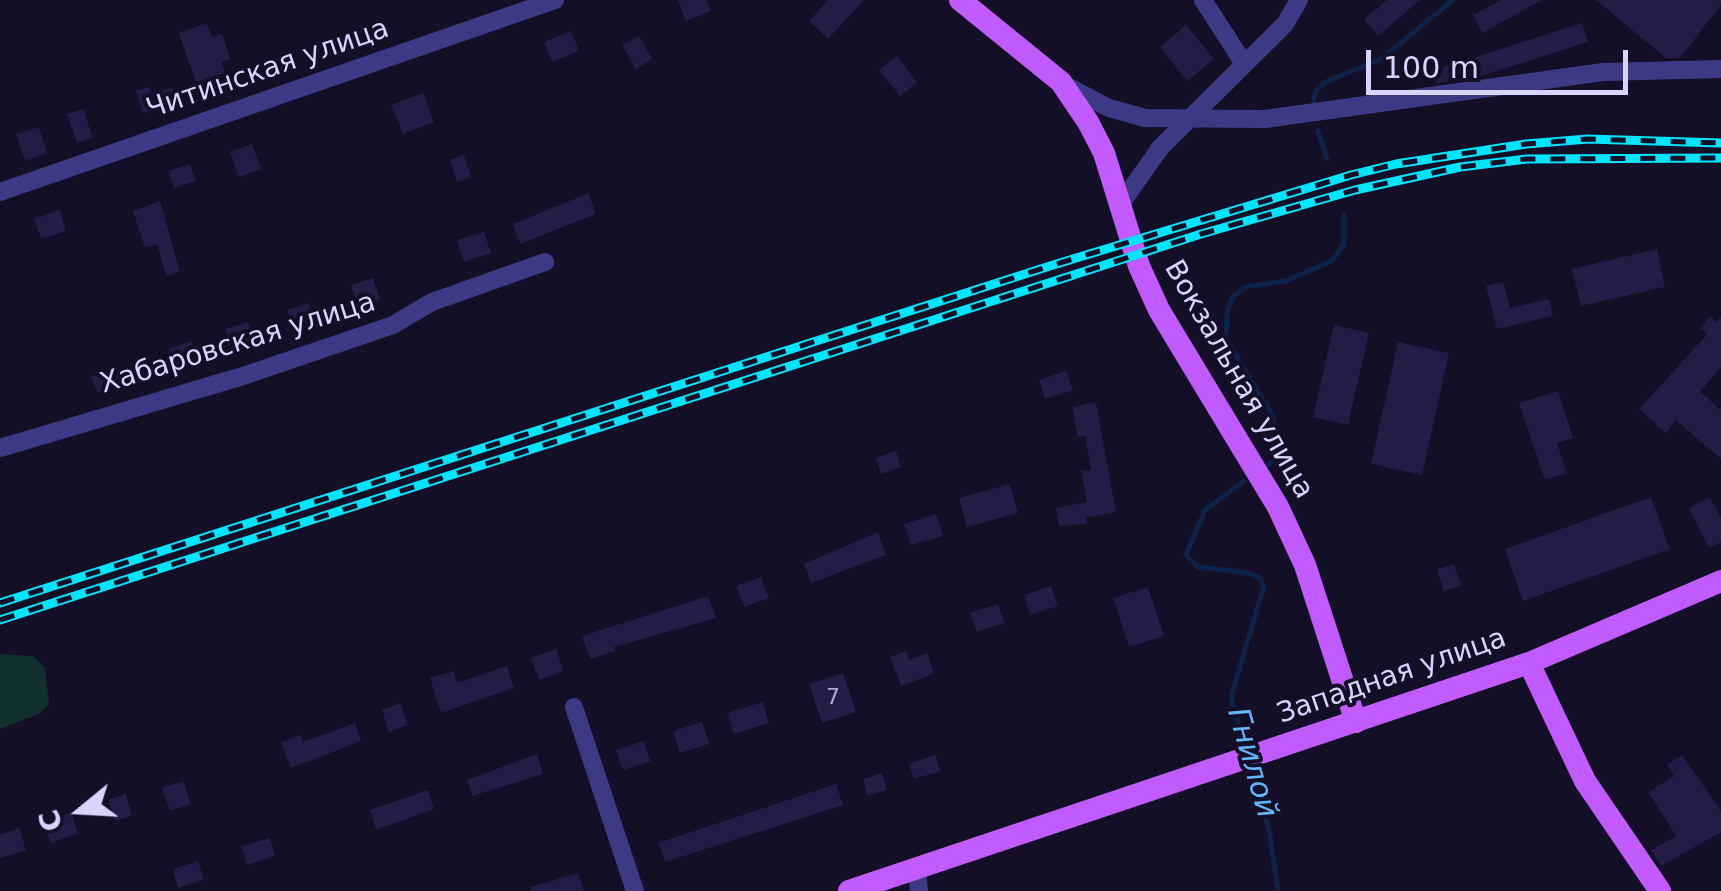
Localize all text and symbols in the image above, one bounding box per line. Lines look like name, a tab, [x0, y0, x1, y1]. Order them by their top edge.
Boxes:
street label: Читинская улица	[142, 13, 394, 127]
scale bar	[1371, 30, 1634, 92]
text: 100 m	[1383, 50, 1479, 85]
street label: Вокзальная улица	[1156, 255, 1320, 505]
street label: Хабаровская улица	[96, 286, 380, 402]
street label: Западная улица	[1273, 622, 1511, 732]
house number: 7	[826, 685, 840, 711]
water label: Гнилой	[1218, 704, 1284, 822]
north arrow	[30, 761, 130, 861]
text: С	[32, 806, 70, 835]

